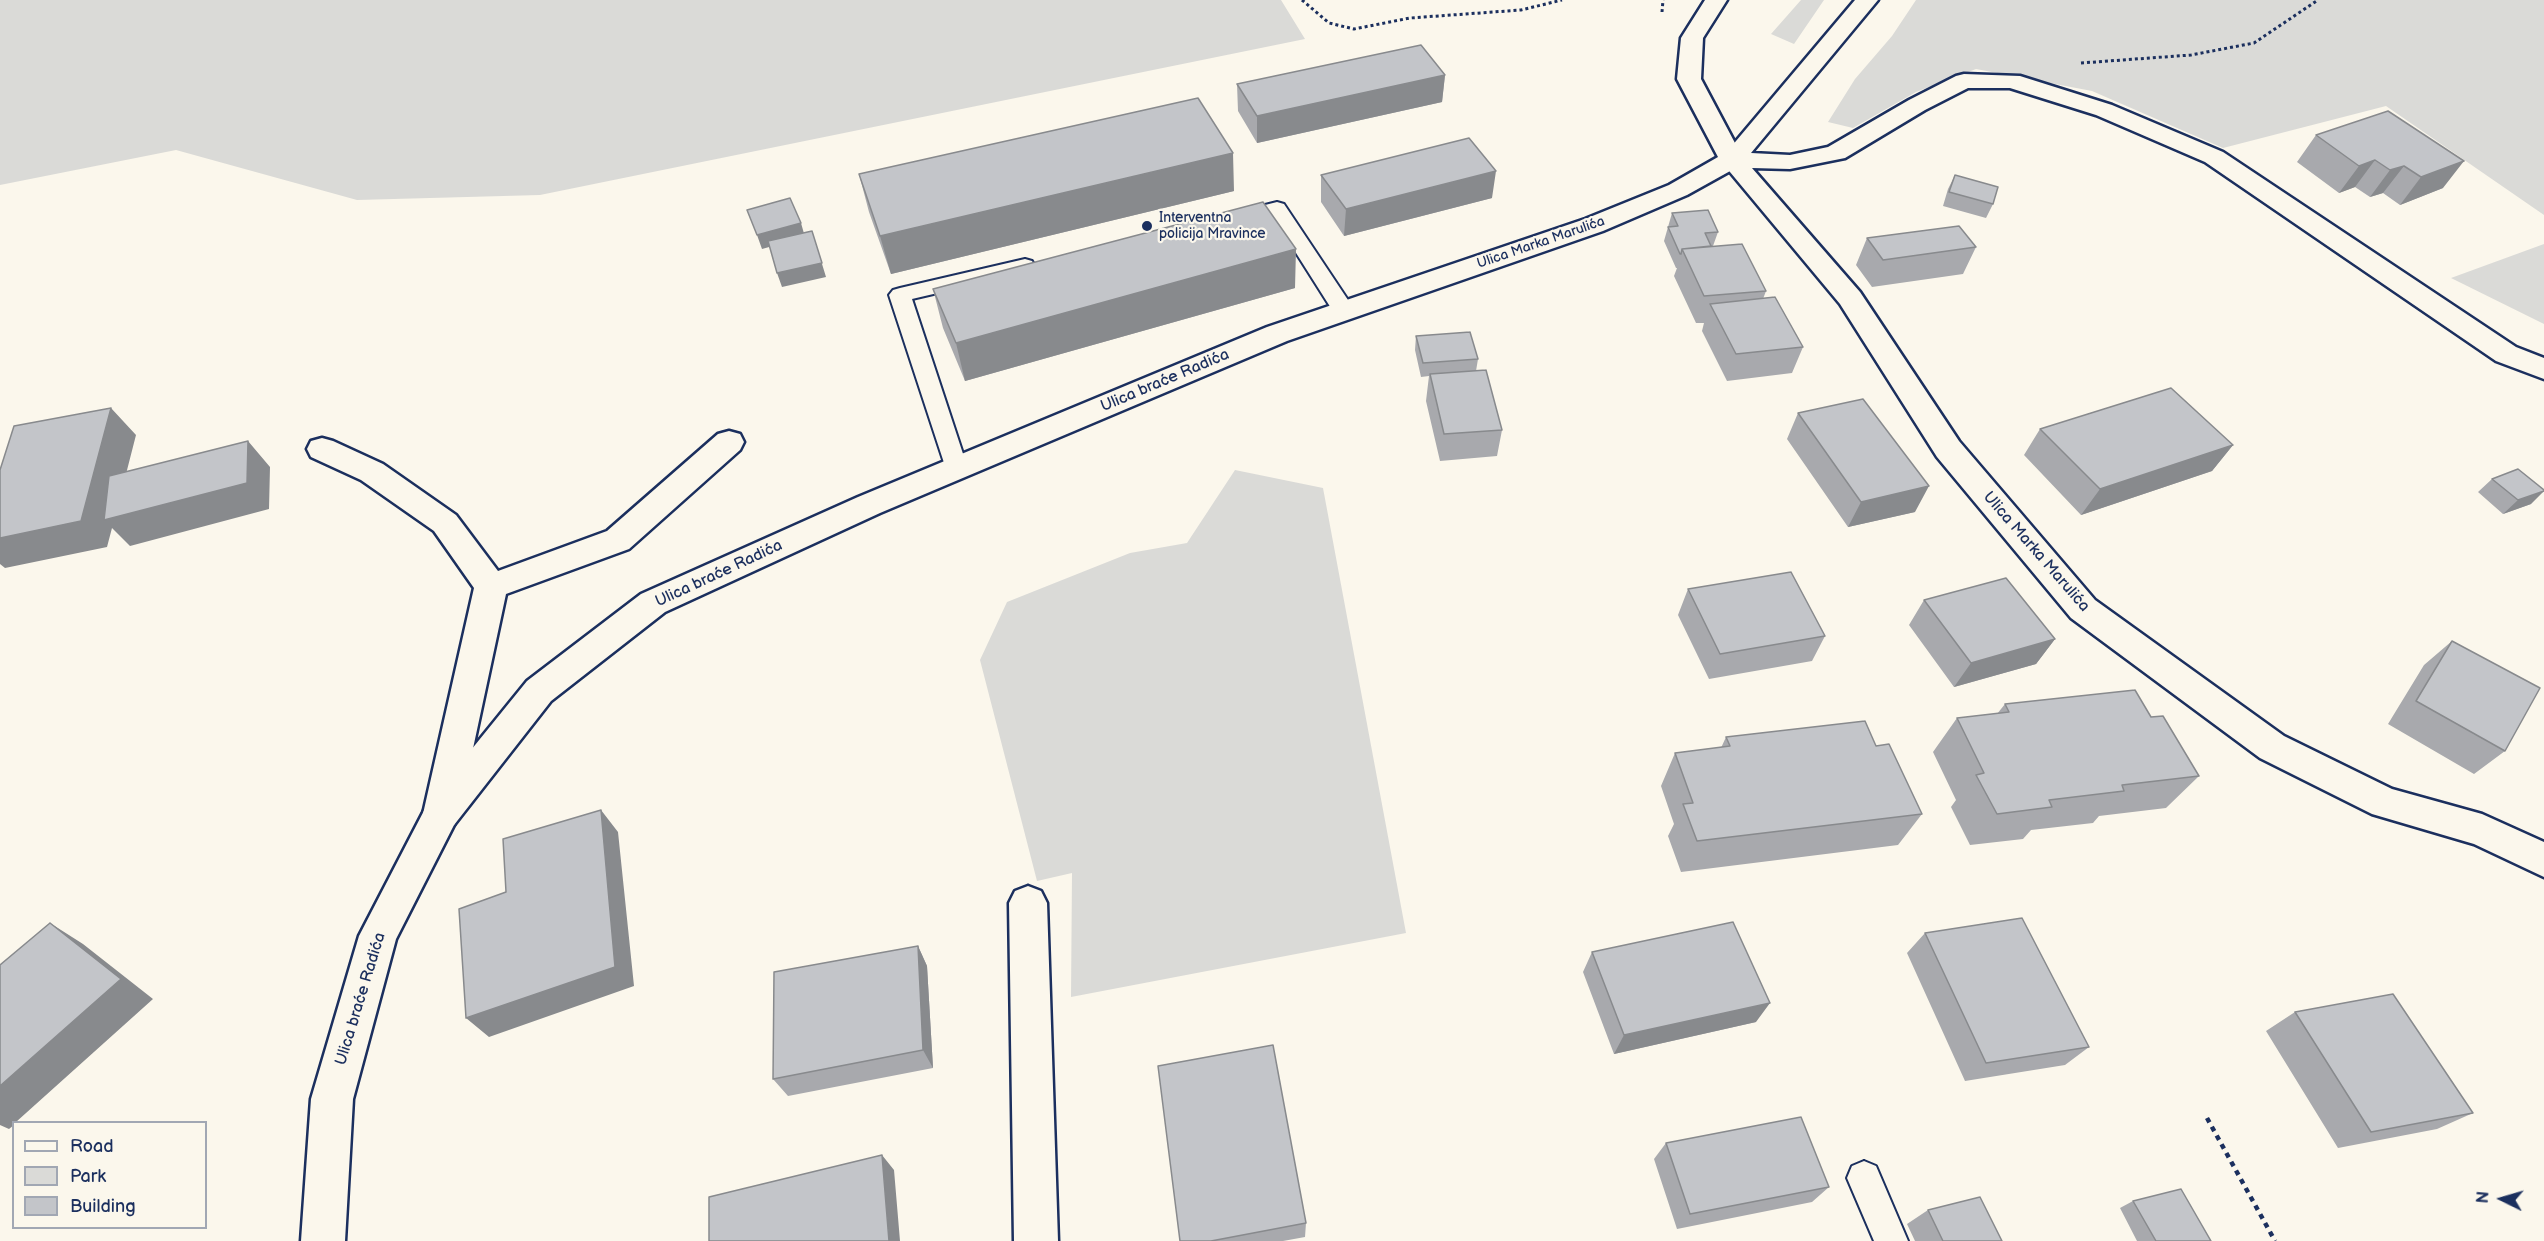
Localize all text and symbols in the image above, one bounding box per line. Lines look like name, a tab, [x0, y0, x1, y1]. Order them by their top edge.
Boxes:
place label: Interventna policija Mravince	[1159, 210, 1266, 243]
street label: Ulica Marka Marulića	[1475, 213, 1607, 273]
marker: Interventna policija Mravince	[1140, 219, 1154, 233]
street label: Ulica braće Radića	[1098, 345, 1232, 417]
street label: Ulica Marka Marulića	[1979, 488, 2093, 616]
street label: Ulica braće Radića	[652, 536, 786, 612]
street label: Ulica braće Radića	[332, 930, 390, 1068]
legend	[12, 1121, 207, 1229]
text: Road	[70, 1136, 114, 1157]
text: Park	[70, 1166, 106, 1187]
north arrow	[2472, 1169, 2532, 1229]
text: N	[2474, 1191, 2494, 1204]
text: Building	[70, 1196, 136, 1217]

